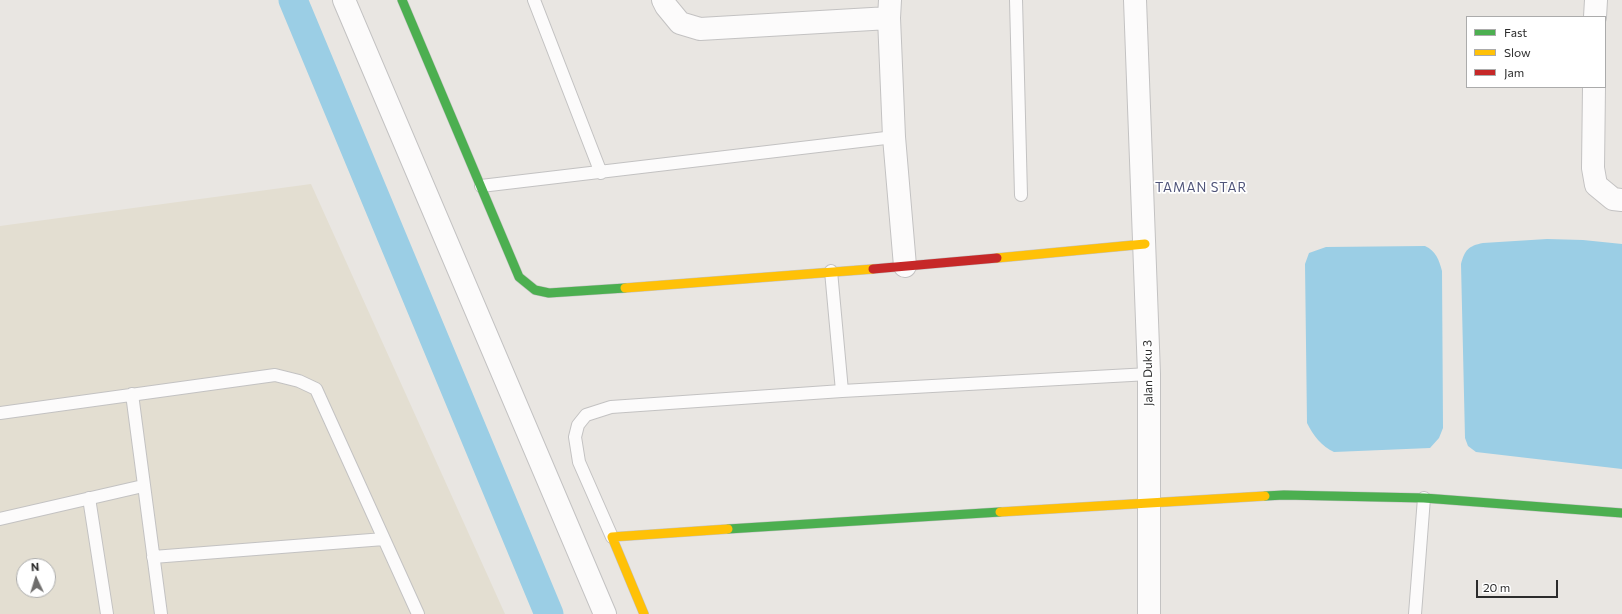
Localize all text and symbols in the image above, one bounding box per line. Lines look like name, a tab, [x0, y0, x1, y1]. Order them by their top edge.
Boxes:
legend	[1466, 16, 1606, 88]
text: Fast	[1504, 25, 1527, 39]
text: Slow	[1504, 45, 1531, 59]
text: Jam	[1504, 65, 1524, 79]
district label: TAMAN STAR	[1155, 180, 1247, 196]
street label: Jalan Duku 3	[1140, 340, 1156, 406]
north arrow	[16, 558, 56, 598]
text: N	[31, 560, 40, 573]
scale bar	[1478, 572, 1560, 598]
text: 20 m	[1483, 580, 1510, 594]

